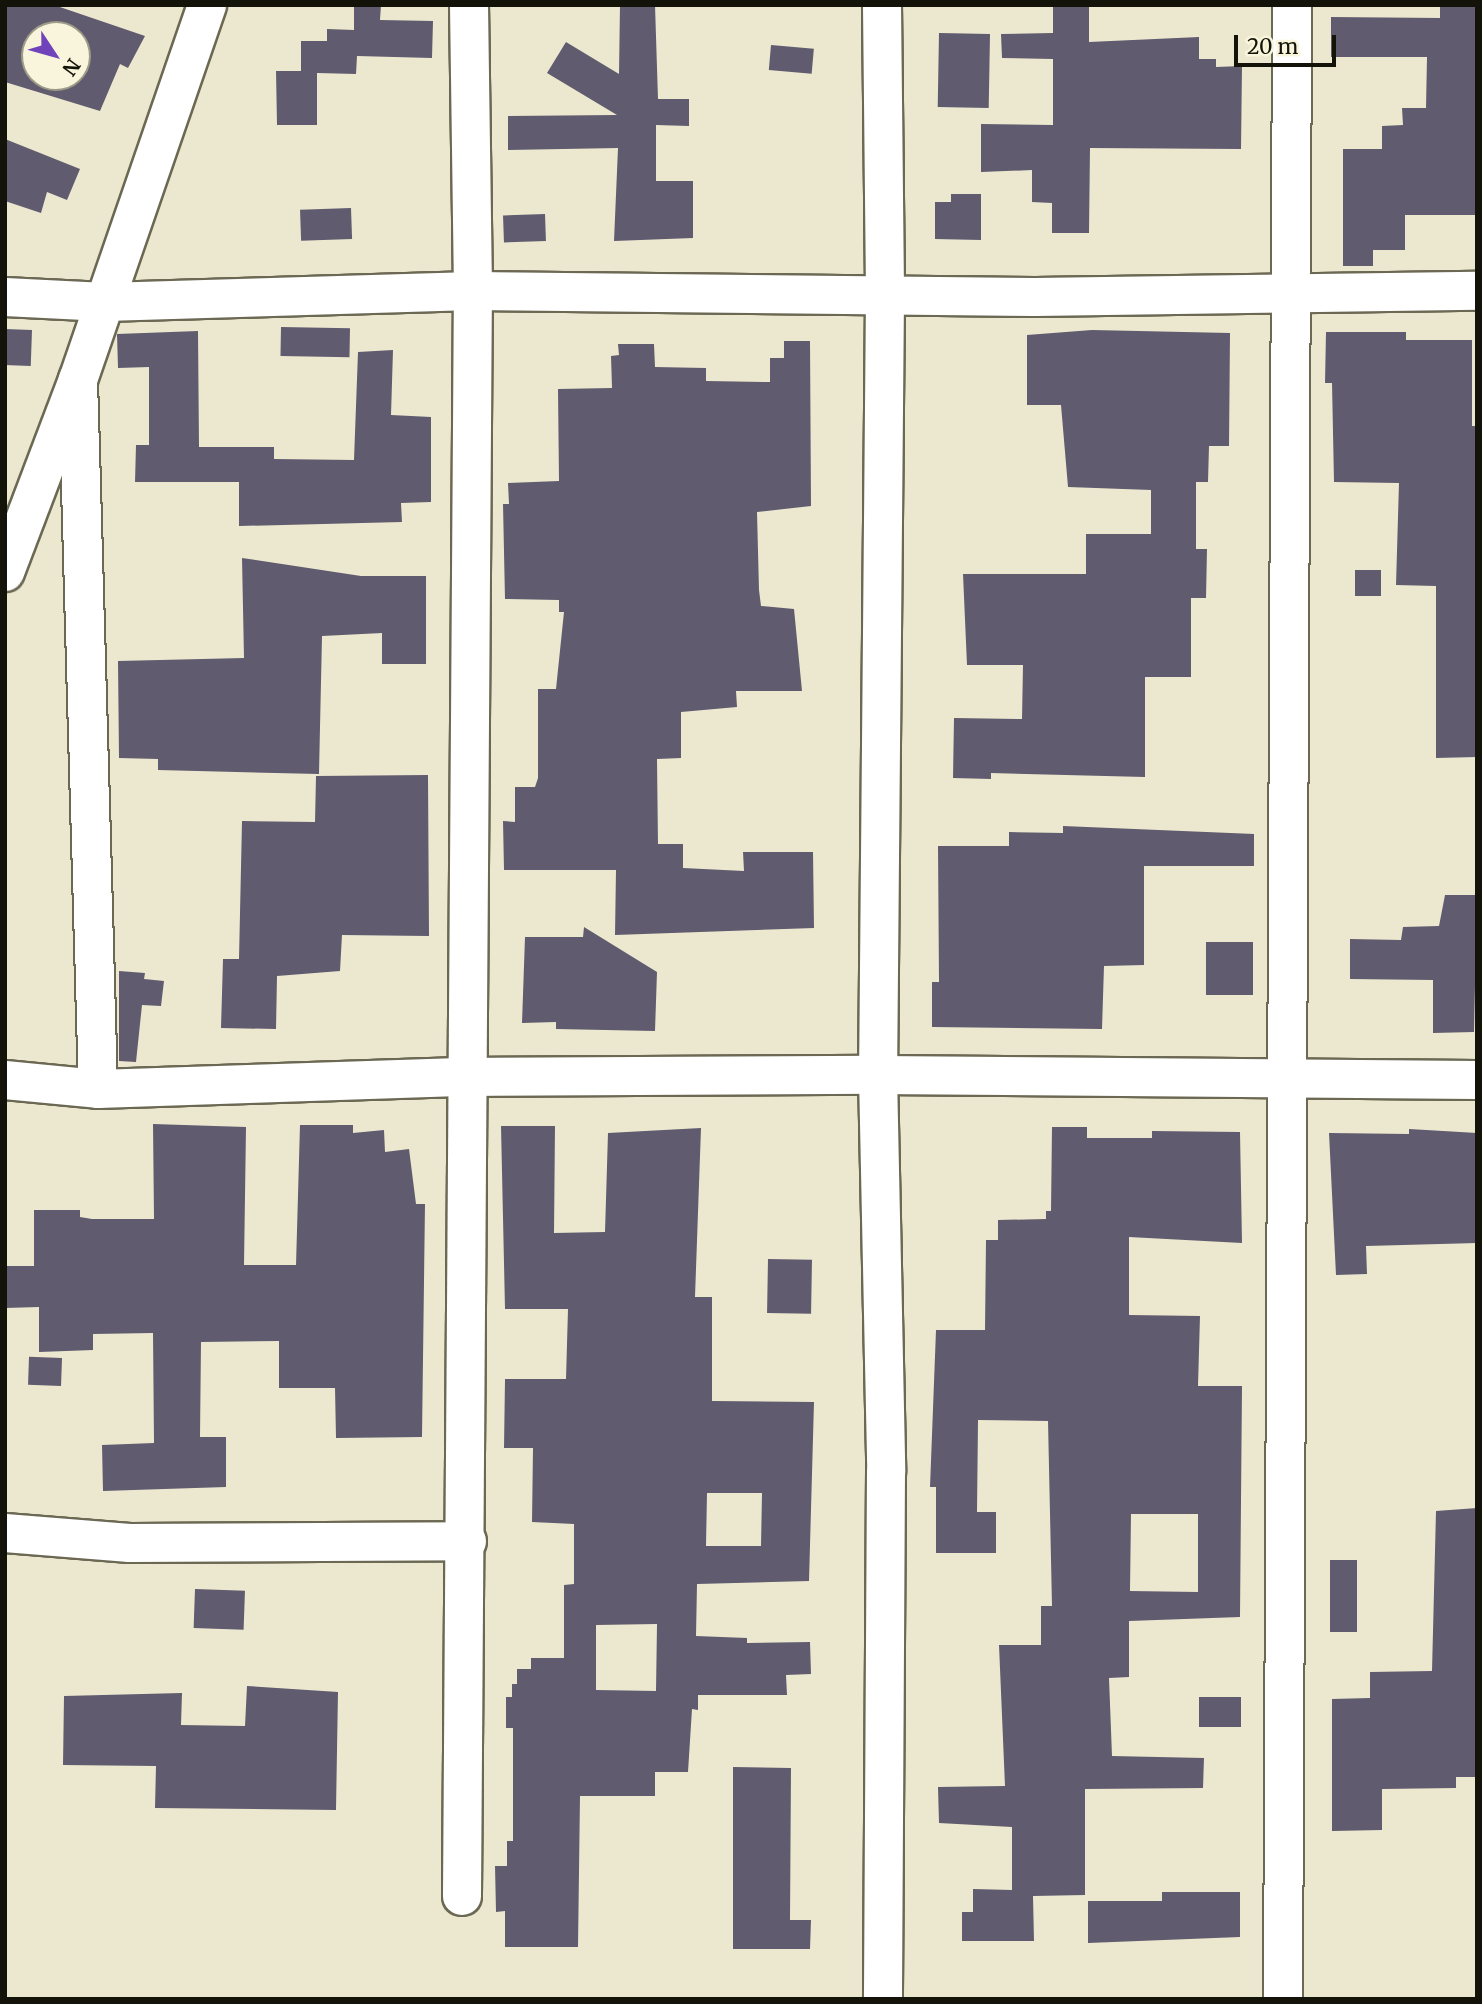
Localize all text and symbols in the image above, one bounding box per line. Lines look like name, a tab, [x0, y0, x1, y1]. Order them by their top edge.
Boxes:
north arrow	[21, 21, 91, 91]
scale bar	[1237, 21, 1338, 65]
text: 20 m	[1247, 33, 1298, 60]
text: N	[57, 54, 85, 80]

